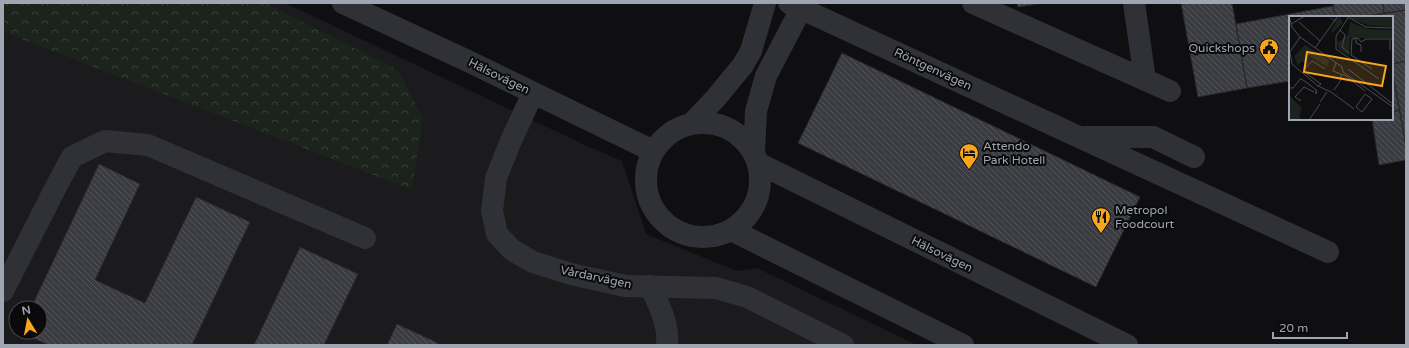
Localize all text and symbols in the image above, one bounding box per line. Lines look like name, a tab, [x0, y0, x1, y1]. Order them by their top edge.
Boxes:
inset map	[1289, 16, 1393, 120]
public building icon: Quickshops	[1258, 37, 1280, 65]
place label: Quickshops	[1188, 41, 1255, 55]
street label: Röntgenvägen	[892, 45, 974, 93]
street label: Hälsovägen	[466, 55, 532, 97]
place label: Attendo Park Hotell	[983, 139, 1045, 167]
hotel icon: Attendo Park Hotell	[958, 142, 980, 170]
place label: Metropol Foodcourt	[1115, 203, 1175, 231]
restaurant icon: Metropol Foodcourt	[1090, 206, 1112, 234]
street label: Hälsovägen	[909, 233, 975, 275]
street label: Vårdarvägen	[559, 263, 633, 291]
north arrow	[8, 300, 48, 340]
text: N	[21, 303, 32, 318]
scale bar	[1273, 314, 1347, 340]
text: 20 m	[1279, 321, 1308, 335]

